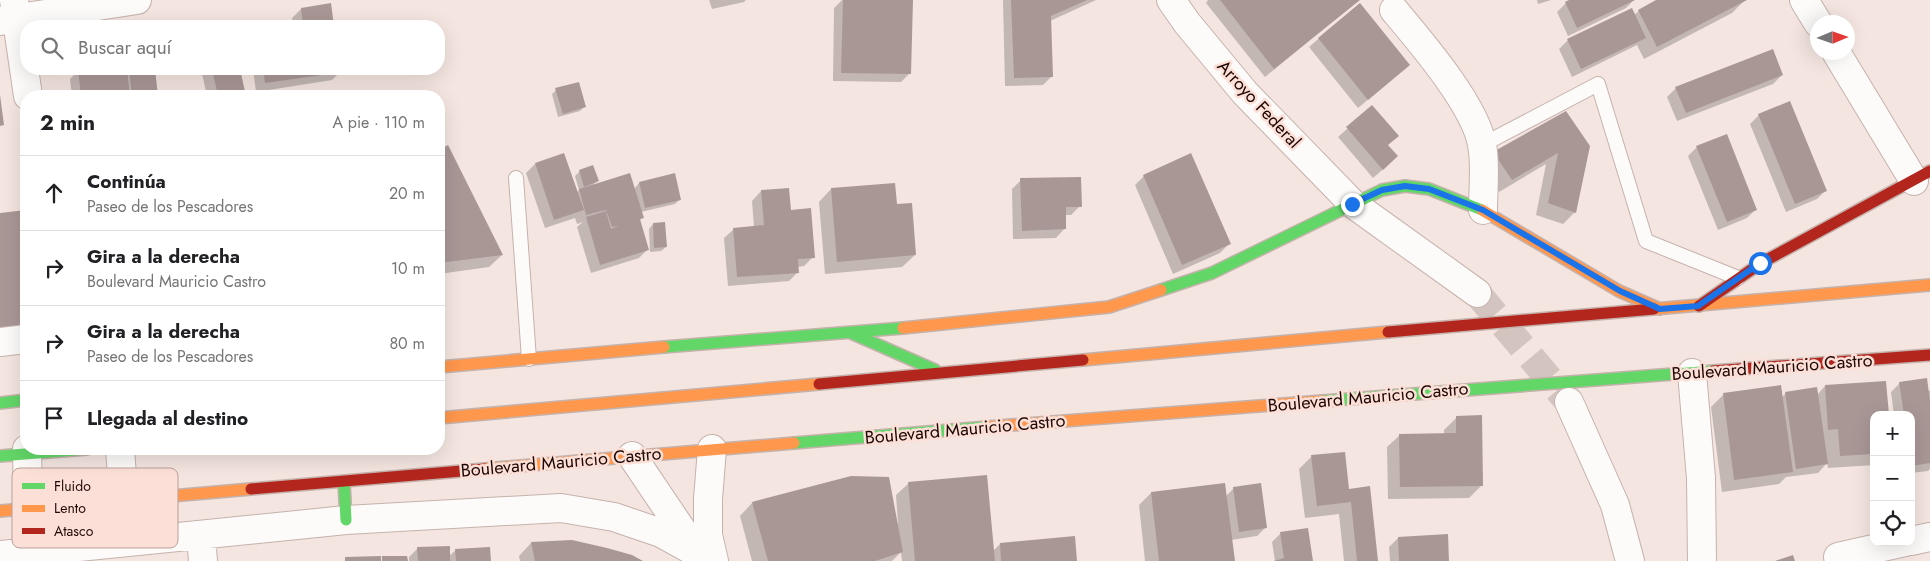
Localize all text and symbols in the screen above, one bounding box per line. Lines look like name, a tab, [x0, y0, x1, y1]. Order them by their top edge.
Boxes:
north arrow	[1810, 15, 1855, 60]
search box	[20, 20, 445, 75]
icon: search	[38, 34, 66, 62]
text: Buscar aquí	[78, 34, 172, 61]
street label: Arroyo Federal	[1211, 54, 1307, 154]
text: 2 min	[40, 108, 95, 138]
text: A pie · 110 m	[332, 111, 425, 134]
text: Continúa	[87, 168, 166, 195]
icon: ahead	[40, 179, 68, 207]
text: 20 m	[389, 182, 425, 205]
route end	[1341, 193, 1364, 216]
text: Paseo de los Pescadores	[87, 195, 253, 218]
text: Gira a la derecha	[87, 243, 240, 270]
route start	[1749, 252, 1772, 275]
icon: right	[40, 254, 68, 282]
text: 10 m	[391, 257, 425, 280]
text: Boulevard Mauricio Castro	[87, 270, 266, 293]
text: Gira a la derecha	[87, 318, 240, 345]
icon: right	[40, 329, 68, 357]
text: 80 m	[389, 332, 425, 355]
text: Paseo de los Pescadores	[87, 345, 253, 368]
street label: Boulevard Mauricio Castro	[1671, 347, 1873, 387]
street label: Boulevard Mauricio Castro	[1267, 375, 1470, 419]
icon: arrive	[40, 404, 68, 432]
text: Llegada al destino	[87, 405, 248, 432]
street label: Boulevard Mauricio Castro	[864, 407, 1067, 451]
map controls	[1870, 411, 1915, 546]
button: +	[1870, 411, 1915, 456]
street label: Boulevard Mauricio Castro	[460, 440, 663, 484]
button: −	[1870, 456, 1915, 501]
legend	[12, 468, 178, 548]
text: Fluido	[54, 476, 91, 496]
text: Lento	[54, 498, 86, 518]
button: locate	[1870, 501, 1915, 546]
text: Atasco	[54, 521, 94, 541]

